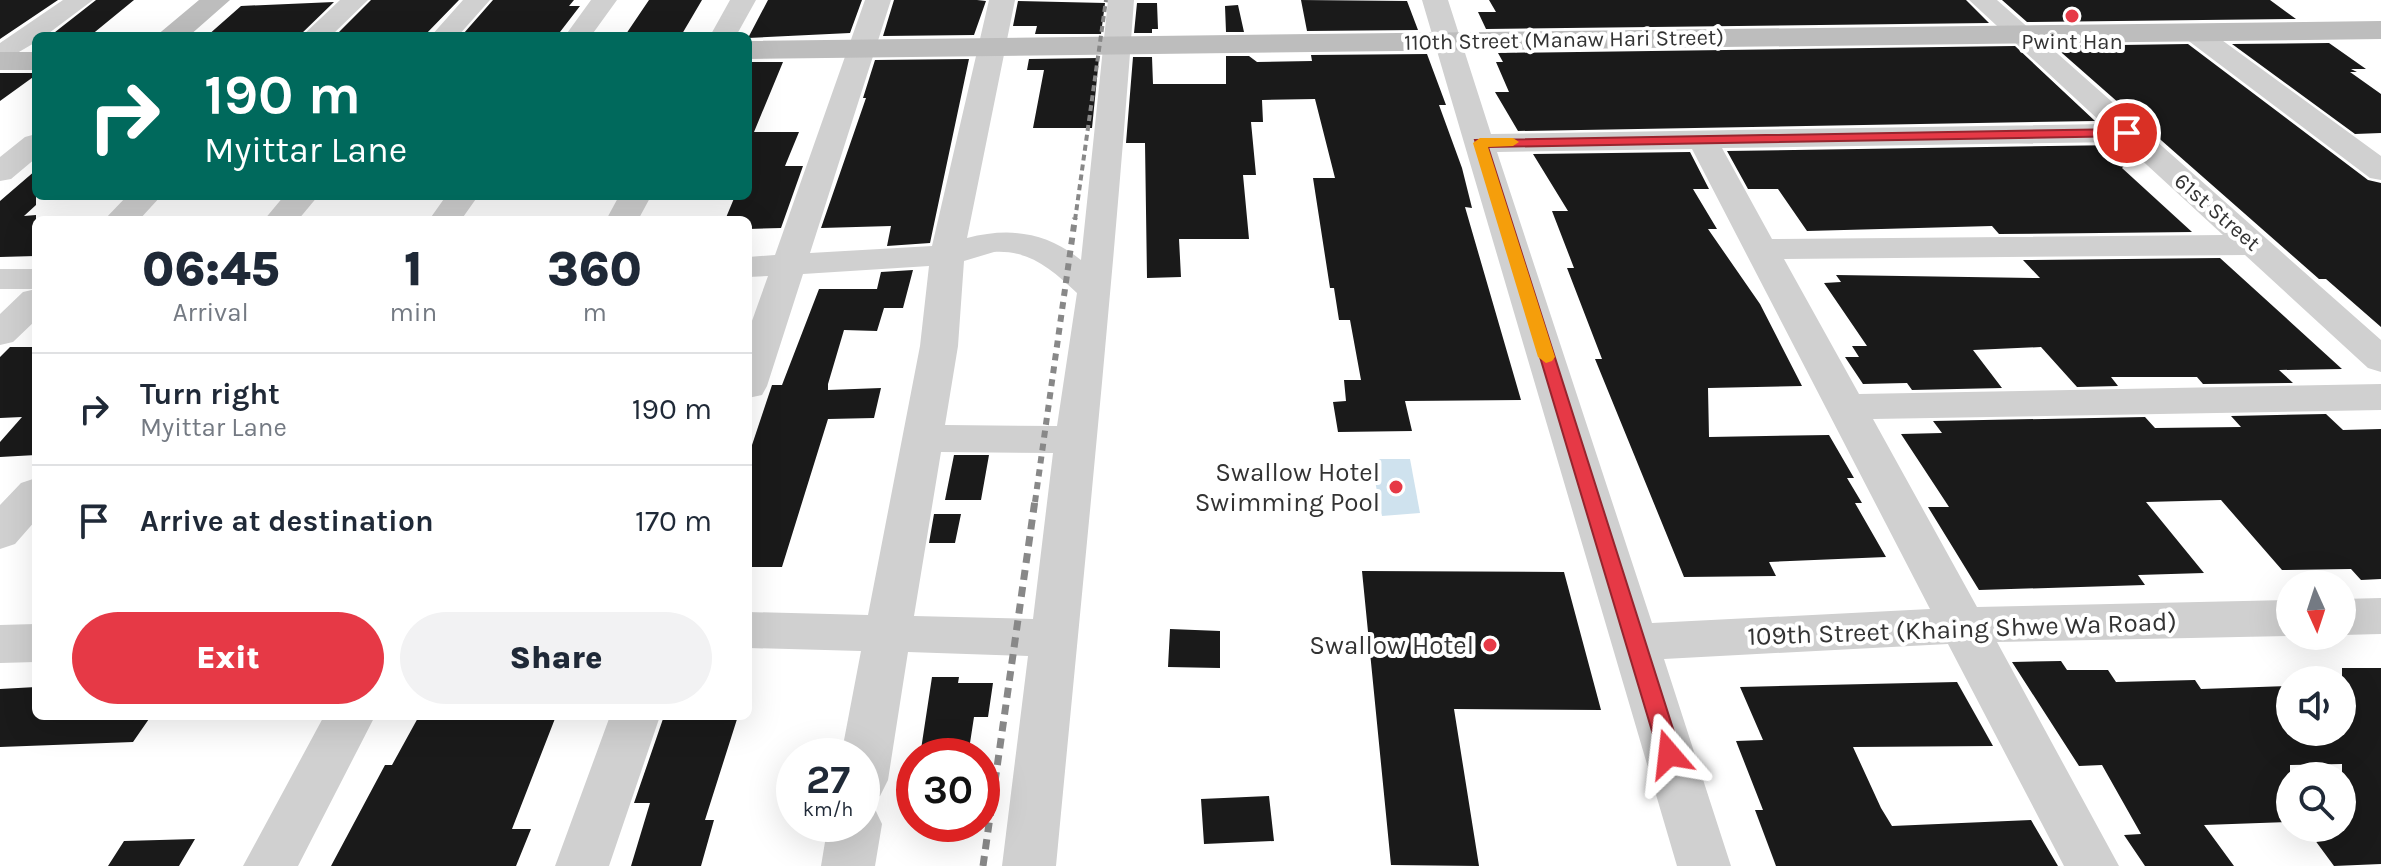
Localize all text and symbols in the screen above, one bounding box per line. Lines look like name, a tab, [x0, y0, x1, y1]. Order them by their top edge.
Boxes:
marker: Pwint Han	[2063, 7, 2081, 25]
street label: 110th Street (Manaw Hari Street)	[1404, 24, 1724, 56]
place label: Pwint Han	[2021, 29, 2123, 55]
text: 190 m	[204, 62, 361, 127]
icon: right	[72, 64, 176, 168]
pin	[2093, 99, 2161, 167]
icon: arrive	[2105, 111, 2149, 155]
text: Myittar Lane	[204, 129, 407, 171]
street label: 61st Street	[2169, 168, 2265, 256]
text: 06:45	[142, 241, 279, 297]
text: 1	[404, 241, 423, 297]
text: 360	[547, 241, 642, 297]
text: Arrival	[173, 297, 249, 328]
text: min	[389, 297, 437, 328]
text: m	[582, 297, 607, 328]
text: Turn right	[140, 376, 280, 412]
icon: right	[72, 387, 116, 431]
text: 190 m	[632, 391, 712, 427]
text: Myittar Lane	[140, 412, 287, 443]
place label: Swallow Hotel Swimming Pool	[1195, 457, 1380, 518]
marker: Swallow Hotel Swimming Pool	[1387, 478, 1405, 496]
icon: arrive	[72, 499, 116, 543]
text: Arrive at destination	[140, 503, 434, 539]
text: 170 m	[635, 503, 712, 539]
north arrow	[2276, 570, 2356, 650]
map controls	[2276, 570, 2356, 842]
street label: 109th Street (Khaing Shwe Wa Road)	[1747, 606, 2177, 652]
button: Exit	[72, 612, 384, 704]
button: Share	[400, 612, 712, 704]
place label: Swallow Hotel	[1309, 630, 1474, 661]
marker: Swallow Hotel	[1481, 636, 1499, 654]
button: sound	[2276, 666, 2356, 746]
position arrow	[1627, 712, 1711, 796]
speed limit sign: 30	[896, 738, 1000, 842]
text: 27	[806, 756, 850, 803]
button: search	[2276, 762, 2356, 842]
text: km/h	[803, 798, 853, 821]

